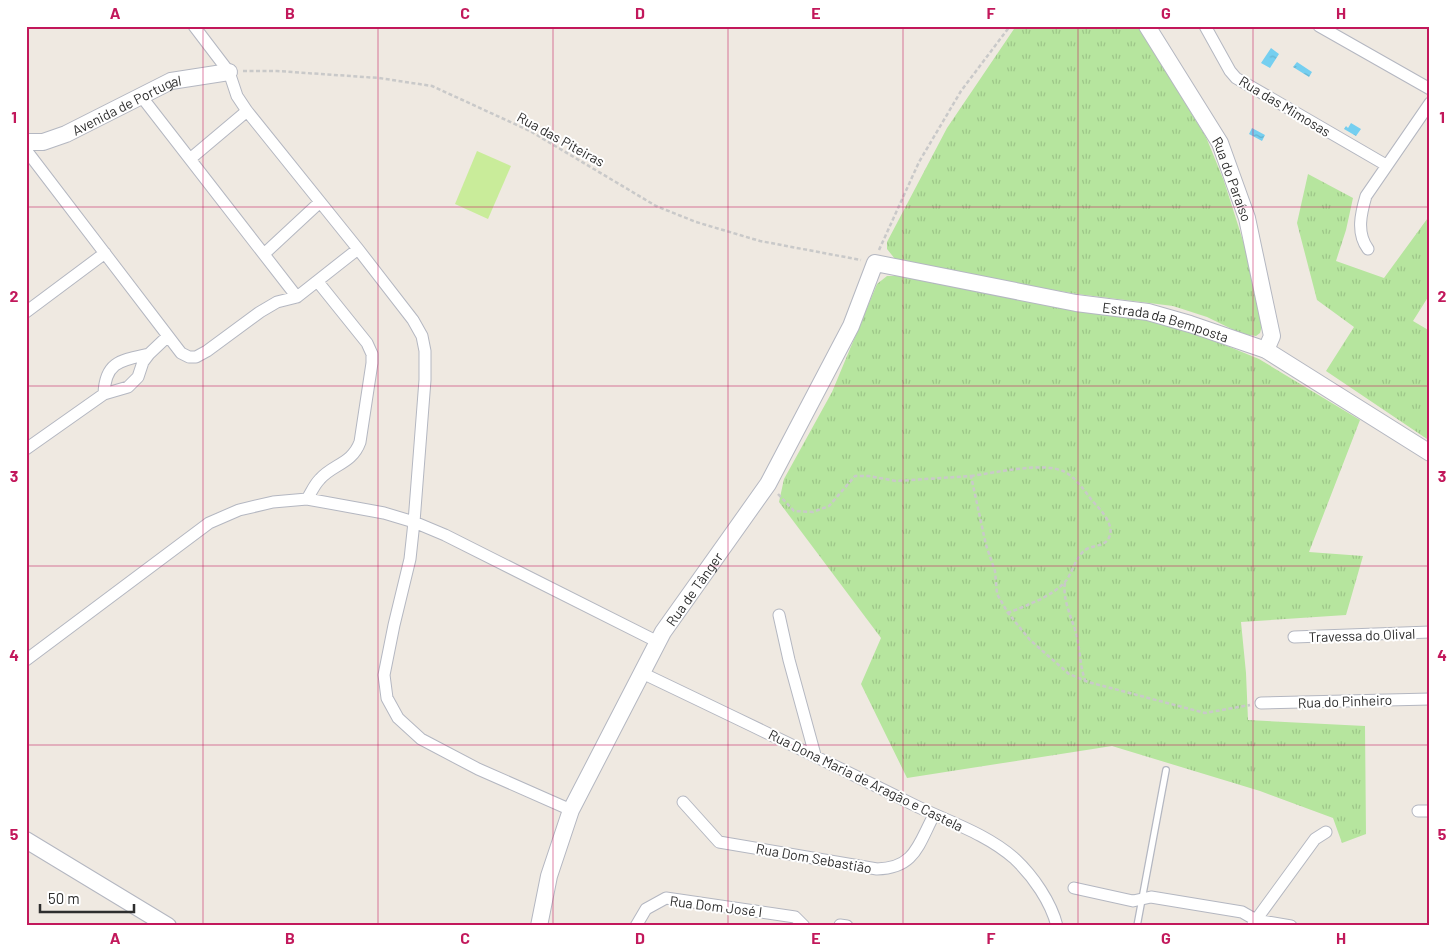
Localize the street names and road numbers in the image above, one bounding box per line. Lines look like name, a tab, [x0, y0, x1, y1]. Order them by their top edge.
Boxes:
street label: Avenida de Portugal	[69, 71, 182, 138]
street label: Rua das Mimosas	[1236, 72, 1334, 140]
street label: Rua das Piteiras	[514, 108, 608, 170]
street label: Rua do Paraíso	[1209, 133, 1256, 224]
street label: Estrada da Bemposta	[1102, 298, 1231, 345]
street label: Rua de Tânger	[662, 549, 726, 629]
street label: Travessa do Olival	[1308, 625, 1416, 645]
street label: Rua do Pinheiro	[1297, 691, 1393, 711]
street label: Rua Dona Maria de Aragão e Castela	[766, 725, 966, 835]
street label: Rua Dom Sebastião	[755, 839, 873, 877]
street label: Rua Dom José I	[669, 892, 763, 920]

